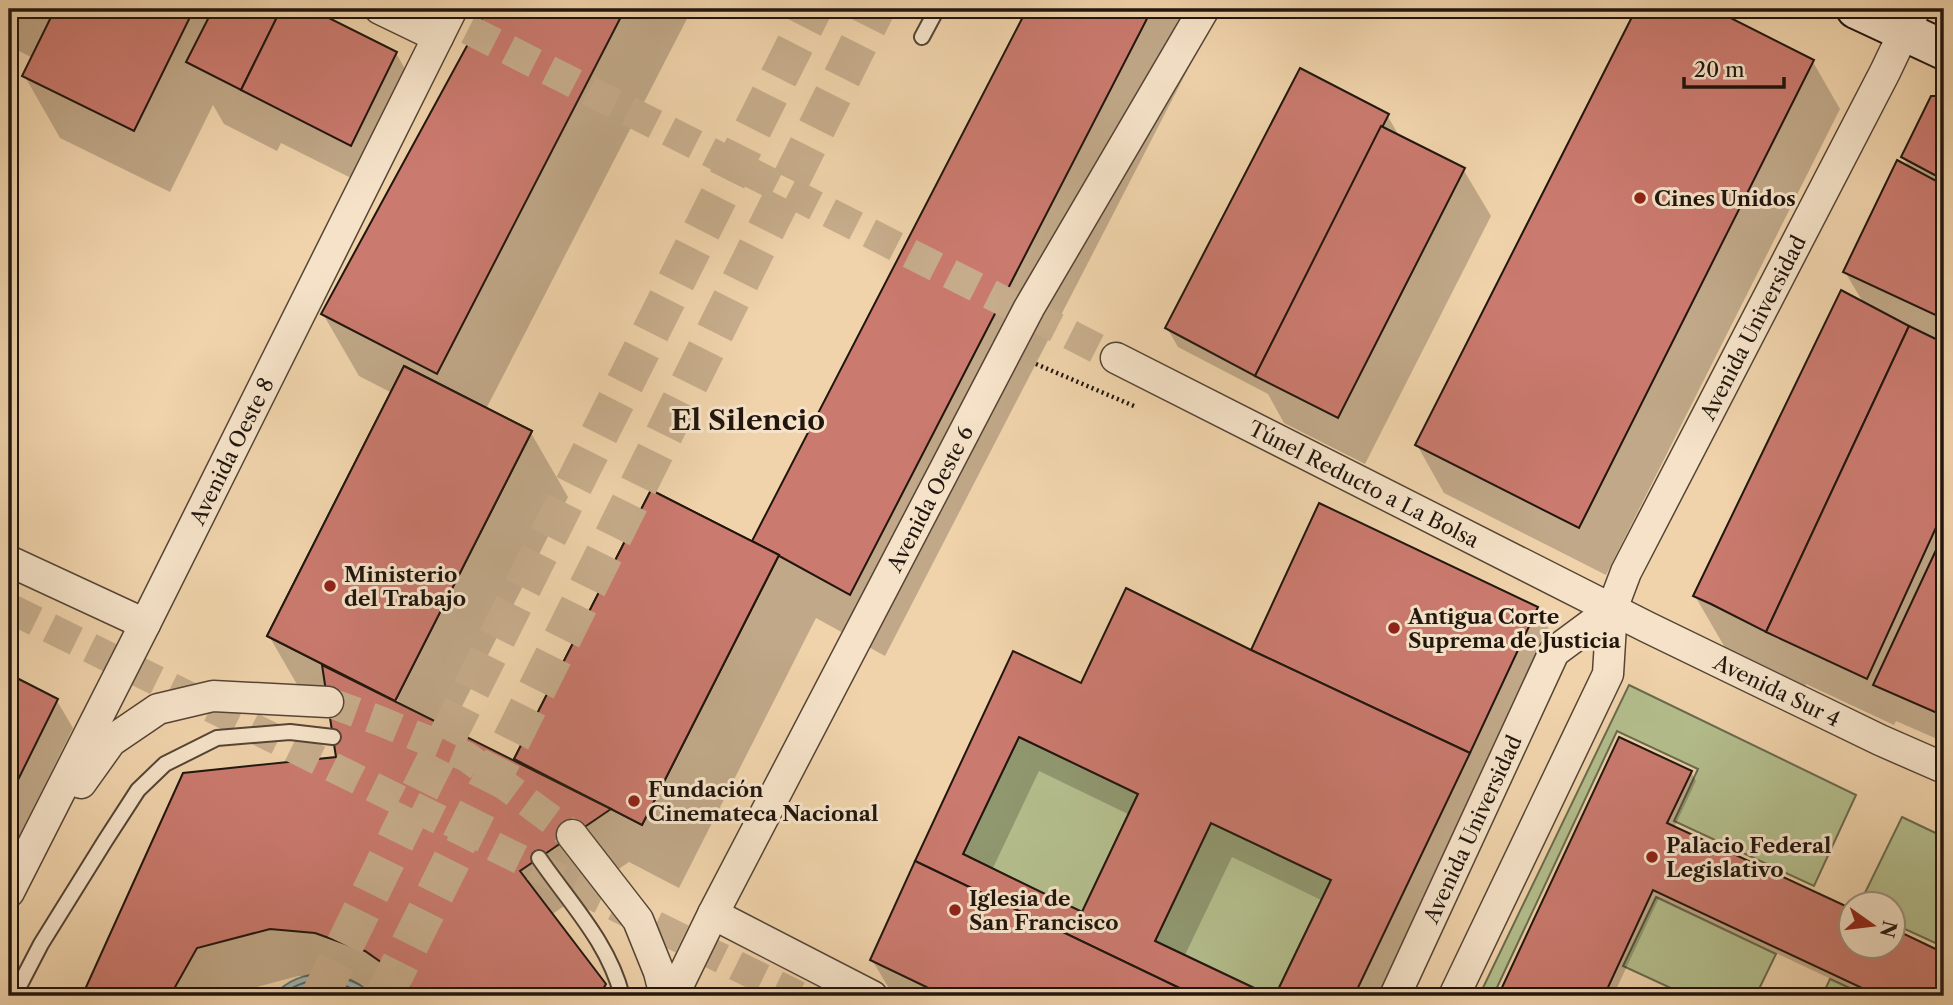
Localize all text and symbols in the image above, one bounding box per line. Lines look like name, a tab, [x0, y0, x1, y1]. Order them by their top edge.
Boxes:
scale bar	[1684, 46, 1783, 90]
text: 20 m	[1694, 57, 1745, 82]
place label: Cines Unidos	[1654, 186, 1796, 211]
marker: Cines Unidos	[1632, 190, 1648, 206]
street label: Avenida Universidad	[1694, 231, 1811, 425]
street label: Avenida Oeste 8	[184, 373, 279, 529]
district label: El Silencio	[671, 403, 825, 437]
street label: Túnel Reducto a La Bolsa	[1245, 415, 1484, 553]
street label: Avenida Oeste 6	[881, 421, 978, 576]
place label: Ministerio del Trabajo	[344, 562, 466, 611]
marker: Ministerio del Trabajo	[322, 578, 338, 594]
place label: Antigua Corte Suprema de Justicia	[1407, 604, 1622, 653]
marker: Antigua Corte Suprema de Justicia	[1386, 620, 1402, 636]
street label: Avenida Sur 4	[1709, 649, 1844, 731]
street label: Avenida Universidad	[1418, 731, 1526, 928]
place label: Fundación Cinemateca Nacional	[648, 777, 878, 826]
marker: Fundación Cinemateca Nacional	[626, 793, 642, 809]
place label: Palacio Federal Legislativo	[1666, 833, 1832, 882]
marker: Palacio Federal Legislativo	[1644, 849, 1660, 865]
place label: Iglesia de San Francisco	[969, 886, 1119, 935]
north arrow	[1838, 890, 1908, 960]
marker: Iglesia de San Francisco	[947, 902, 963, 918]
text: N	[1875, 918, 1901, 940]

